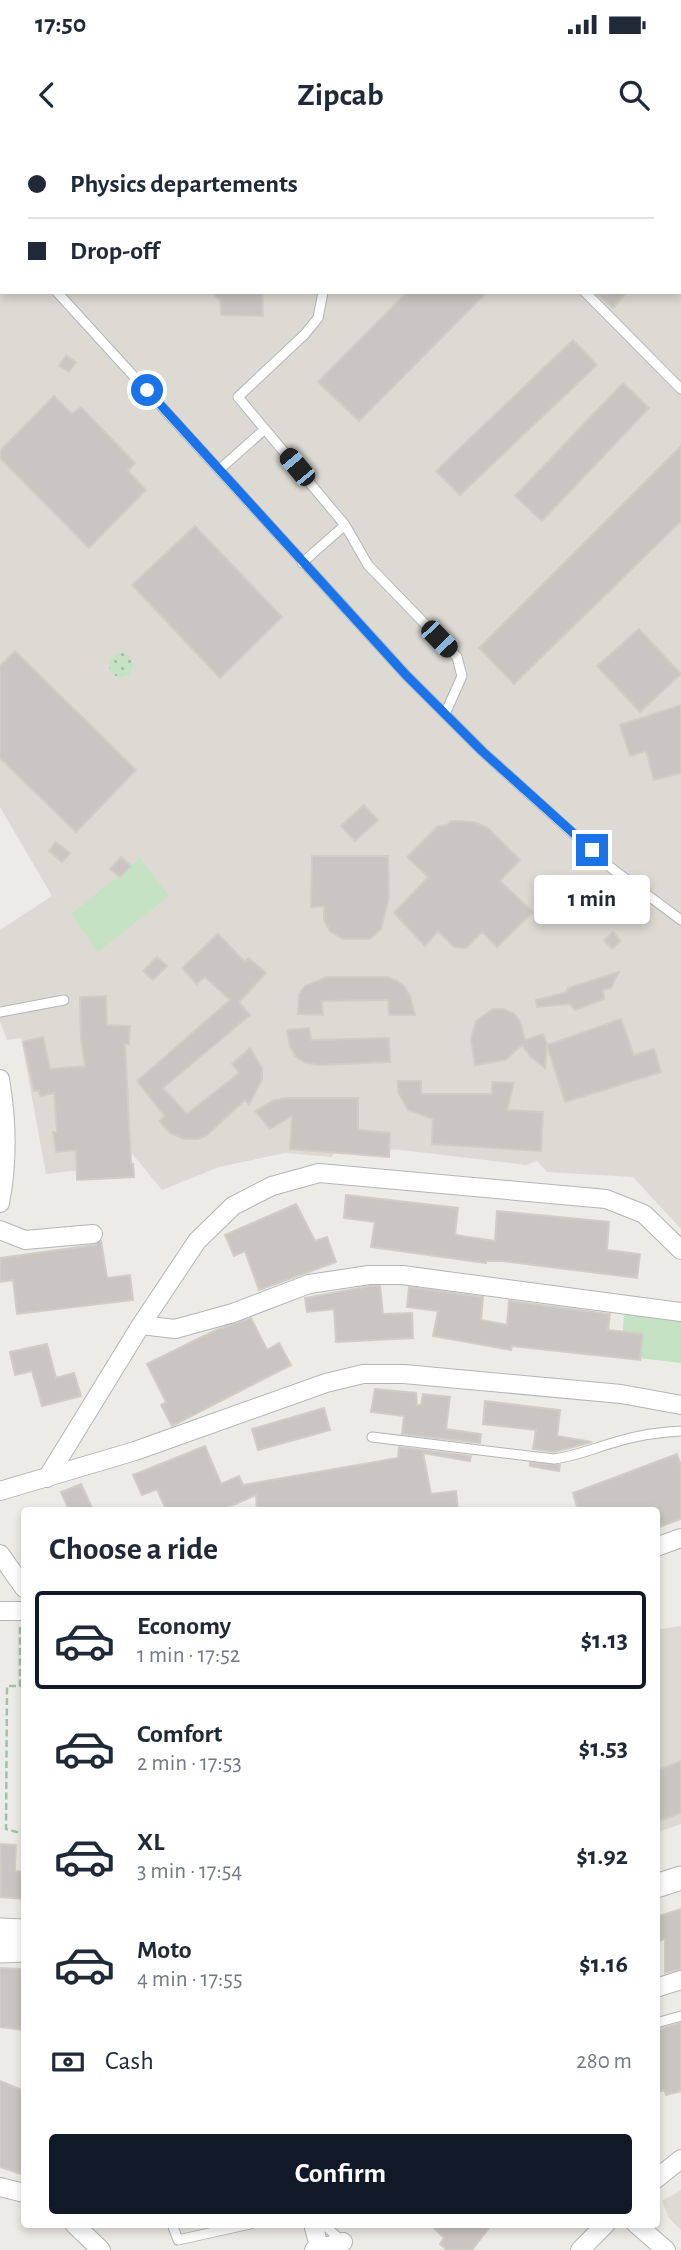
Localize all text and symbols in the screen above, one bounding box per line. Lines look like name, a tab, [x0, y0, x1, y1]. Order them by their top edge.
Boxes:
text: 17:50	[35, 11, 86, 37]
icon: back	[28, 76, 66, 114]
icon: search	[615, 76, 653, 114]
text: Zipcab	[297, 79, 384, 111]
text: Physics departements	[70, 171, 298, 197]
text: Drop-off	[70, 238, 159, 264]
route start	[131, 374, 163, 406]
car	[276, 444, 319, 490]
car	[417, 617, 462, 661]
route end	[576, 834, 608, 866]
callout: 1 min	[534, 874, 650, 924]
text: 1 min	[568, 888, 616, 911]
text: Choose a ride	[49, 1533, 218, 1565]
icon: car	[53, 1609, 116, 1672]
text: Economy	[137, 1613, 231, 1639]
text: $1.13	[580, 1627, 628, 1653]
text: 1 min · 17:52	[137, 1644, 240, 1667]
icon: car	[53, 1717, 116, 1780]
text: Comfort	[137, 1721, 222, 1747]
text: $1.53	[579, 1735, 628, 1761]
text: 2 min · 17:53	[137, 1752, 242, 1775]
icon: car	[53, 1825, 116, 1888]
text: XL	[137, 1829, 164, 1855]
text: $1.92	[576, 1843, 628, 1869]
text: 3 min · 17:54	[137, 1860, 242, 1883]
icon: car	[53, 1933, 116, 1996]
text: Moto	[137, 1937, 192, 1963]
text: $1.16	[579, 1951, 628, 1977]
text: 4 min · 17:55	[137, 1968, 243, 1991]
icon: cash	[49, 2043, 87, 2081]
text: Cash	[105, 2048, 154, 2074]
text: 280 m	[576, 2050, 632, 2073]
button: Confirm	[49, 2134, 632, 2214]

